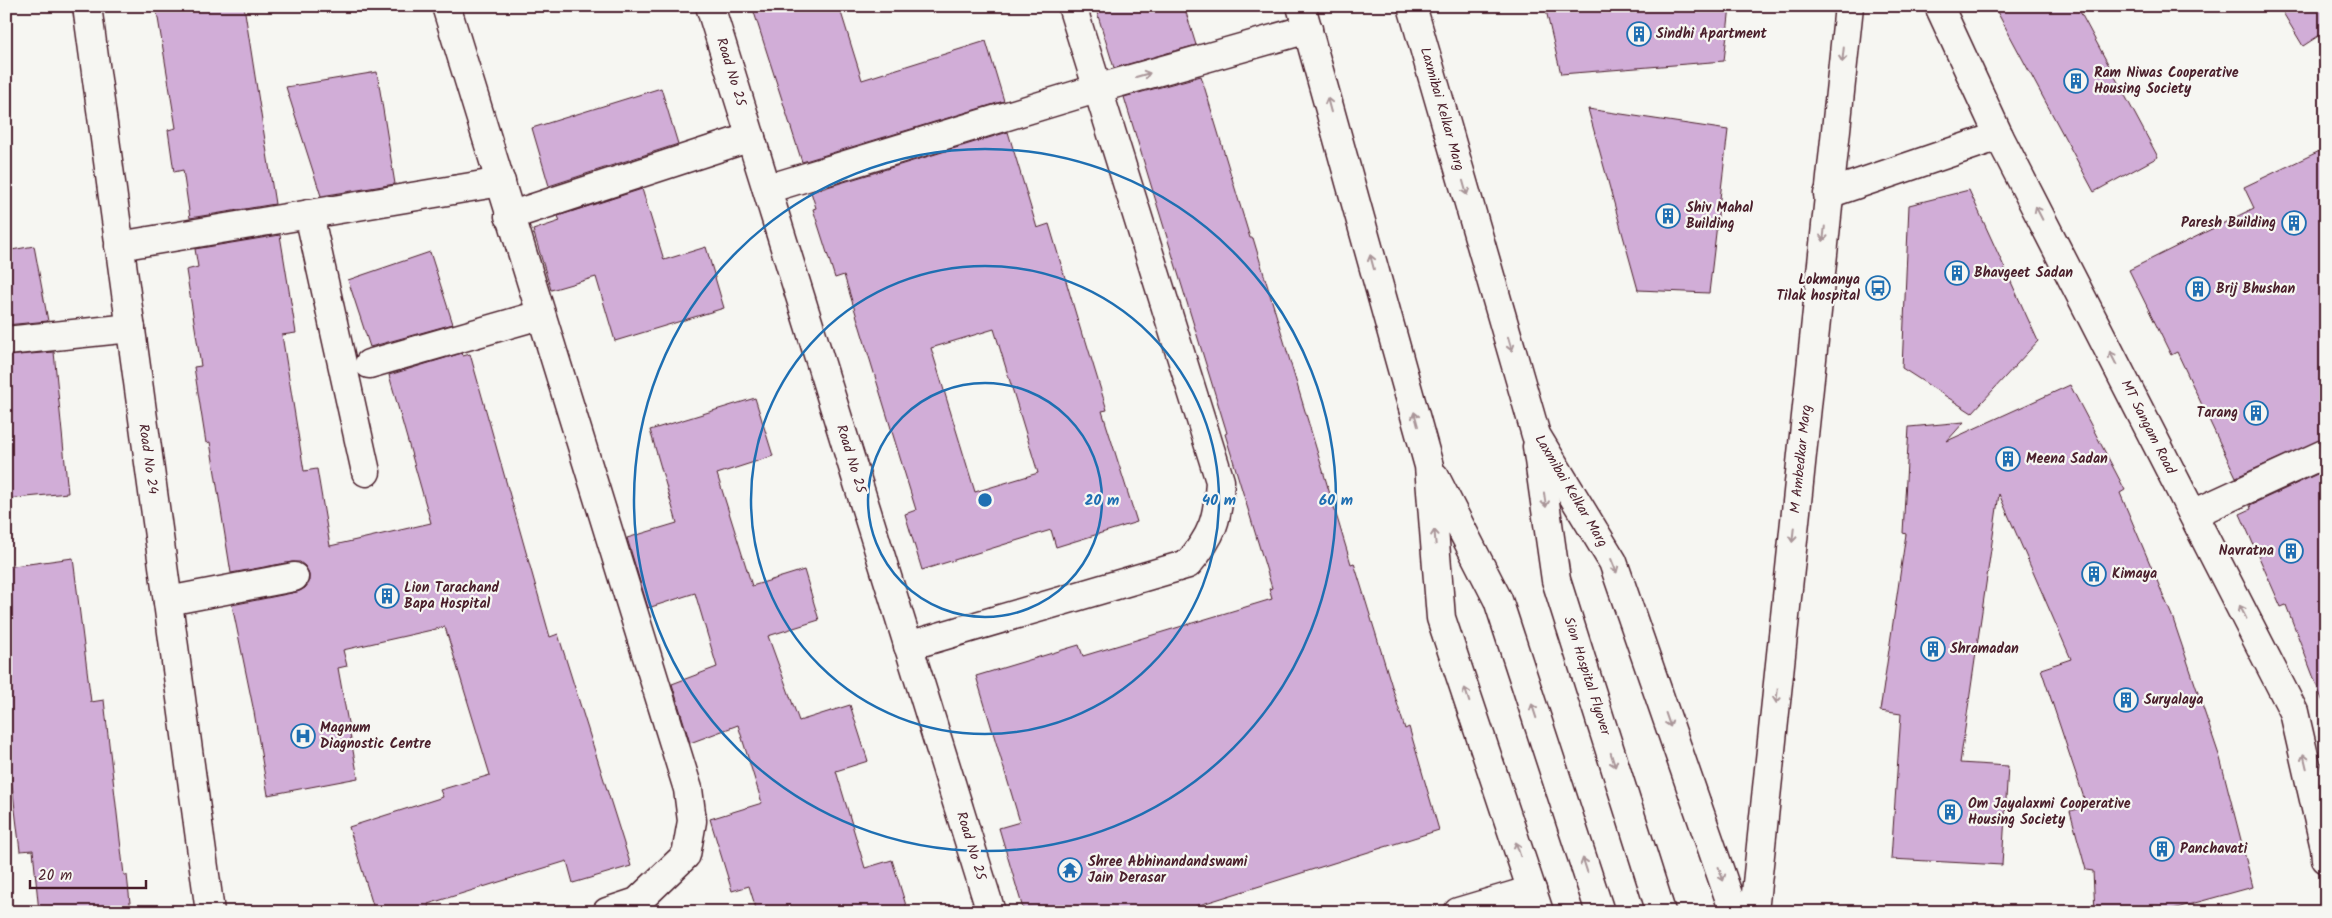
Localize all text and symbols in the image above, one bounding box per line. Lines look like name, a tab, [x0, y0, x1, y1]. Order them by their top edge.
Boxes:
building icon: Sindhi Apartment	[1626, 21, 1652, 47]
place label: Sindhi Apartment	[1656, 23, 1768, 45]
street label: Road No 25	[710, 35, 752, 110]
street label: Laxmibai Kelkar Marg	[1414, 45, 1470, 173]
one-way arrow	[1838, 46, 1848, 62]
place label: Ram Niwas Cooperative Housing Society	[2094, 62, 2239, 100]
building icon: Ram Niwas Cooperative Housing Society	[2063, 68, 2089, 94]
one-way arrow	[1135, 70, 1151, 80]
one-way arrow	[1324, 98, 1333, 114]
one-way arrow	[1460, 179, 1470, 195]
place label: Shiv Mahal Building	[1686, 197, 1753, 235]
building icon: Shiv Mahal Building	[1655, 203, 1681, 229]
one-way arrow	[2034, 206, 2043, 221]
building icon: Paresh Building	[2281, 210, 2307, 236]
place label: Paresh Building	[2181, 212, 2276, 234]
one-way arrow	[1819, 225, 1829, 241]
one-way arrow	[1367, 254, 1377, 270]
building icon: Bhavgeet Sadan	[1944, 260, 1970, 286]
place label: Bhavgeet Sadan	[1974, 262, 2073, 284]
place label: Lokmanya Tilak hospital	[1776, 269, 1860, 307]
bus stop icon: Lokmanya Tilak hospital	[1865, 275, 1891, 301]
building icon: Brij Bhushan	[2185, 276, 2211, 302]
place label: Brij Bhushan	[2216, 278, 2295, 300]
one-way arrow	[1505, 335, 1515, 351]
one-way arrow	[2108, 351, 2117, 366]
street label: MT Sangam Road	[2115, 376, 2182, 479]
building icon: Tarang	[2243, 400, 2269, 426]
place label: Tarang	[2197, 402, 2238, 424]
street label: M Ambedkar Marg	[1784, 404, 1818, 514]
one-way arrow	[1410, 411, 1420, 427]
street label: Road No 24	[132, 422, 164, 496]
street label: Road No 25	[830, 422, 872, 497]
street label: Laxmibai Kelkar Marg	[1529, 431, 1613, 551]
building icon: Meena Sadan	[1995, 446, 2021, 472]
place label: Meena Sadan	[2026, 448, 2108, 470]
text: 20 m	[1085, 489, 1119, 513]
text: 40 m	[1202, 489, 1236, 513]
text: 60 m	[1319, 489, 1353, 513]
centre of rings	[976, 491, 994, 509]
one-way arrow	[1540, 492, 1550, 508]
one-way arrow	[1788, 526, 1798, 542]
one-way arrow	[1430, 529, 1439, 545]
building icon: Navratna	[2278, 538, 2304, 564]
place label: Navratna	[2219, 540, 2274, 562]
one-way arrow	[1611, 559, 1620, 574]
building icon: Kimaya	[2081, 561, 2107, 587]
place label: Kimaya	[2112, 563, 2157, 585]
place label: Lion Tarachand Bapa Hospital	[404, 577, 499, 615]
building icon: Lion Tarachand Bapa Hospital	[374, 583, 400, 609]
one-way arrow	[2238, 604, 2248, 619]
street label: Sion Hospital Flyover	[1557, 614, 1617, 739]
building icon: Shramadan	[1920, 636, 1946, 662]
place label: Shramadan	[1950, 638, 2019, 660]
one-way arrow	[1462, 687, 1471, 703]
building icon: Suryalaya	[2113, 687, 2139, 713]
one-way arrow	[1772, 688, 1781, 704]
place label: Suryalaya	[2144, 689, 2203, 711]
one-way arrow	[1529, 703, 1539, 719]
one-way arrow	[1664, 712, 1673, 727]
place label: Magnum Diagnostic Centre	[320, 717, 431, 755]
hospital icon: Magnum Diagnostic Centre	[290, 723, 316, 749]
one-way arrow	[1609, 752, 1619, 768]
one-way arrow	[2300, 753, 2309, 769]
place label: Om Jayalaxmi Cooperative Housing Society	[1968, 793, 2131, 831]
building icon: Om Jayalaxmi Cooperative Housing Society	[1937, 799, 1963, 825]
street label: Road No 25	[950, 809, 992, 884]
building icon: Panchavati	[2149, 836, 2175, 862]
place label: Panchavati	[2180, 838, 2248, 860]
one-way arrow	[1513, 841, 1523, 857]
place label: Shree Abhinandandswami Jain Derasar	[1088, 851, 1248, 889]
temple icon: Shree Abhinandandswami Jain Derasar	[1057, 857, 1083, 883]
scale bar	[30, 858, 146, 890]
one-way arrow	[1579, 858, 1589, 874]
text: 20 m	[38, 864, 72, 888]
one-way arrow	[1717, 865, 1726, 881]

